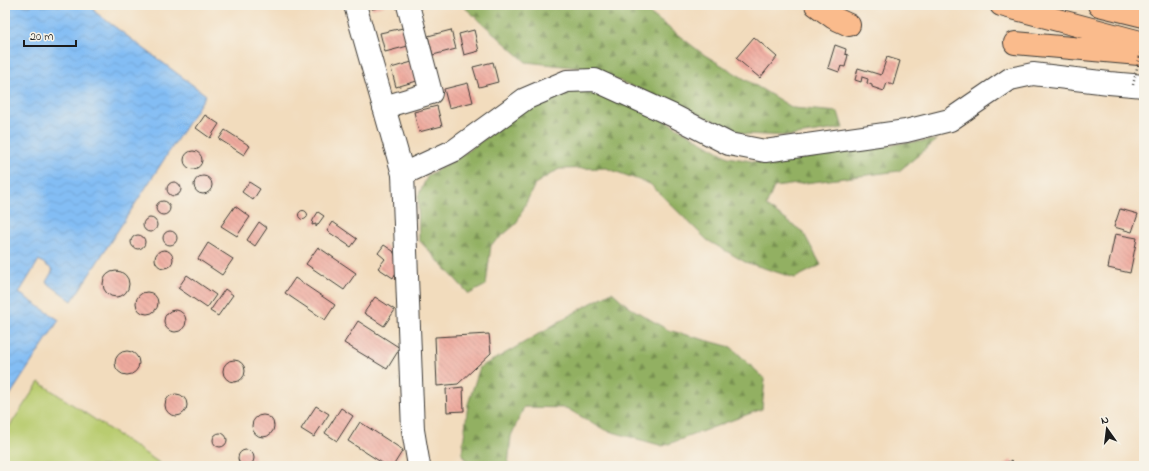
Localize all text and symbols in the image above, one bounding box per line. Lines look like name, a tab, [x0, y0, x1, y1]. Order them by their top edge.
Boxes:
scale bar	[24, 22, 76, 48]
text: 20 m	[30, 28, 53, 46]
north arrow	[1087, 409, 1127, 449]
text: N	[1099, 412, 1110, 429]

